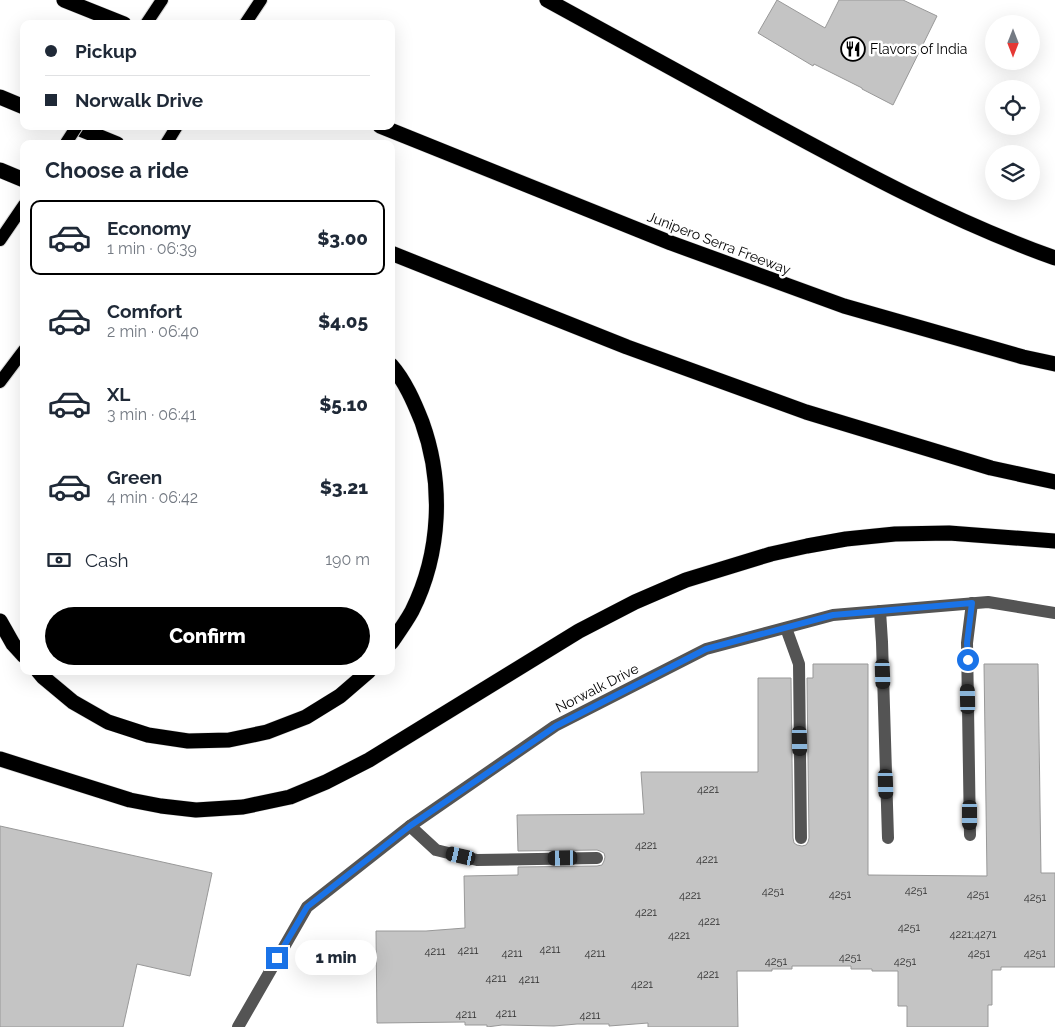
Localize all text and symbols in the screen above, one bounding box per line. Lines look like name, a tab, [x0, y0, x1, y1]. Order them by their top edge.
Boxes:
north arrow	[985, 15, 1040, 70]
map controls	[985, 15, 1040, 200]
restaurant icon: Flavors of India	[840, 36, 866, 62]
text: Pickup	[75, 40, 137, 62]
place label: Flavors of India	[870, 41, 967, 57]
button: locate	[985, 80, 1040, 135]
text: Norwalk Drive	[75, 89, 203, 111]
button: layers	[985, 145, 1040, 200]
text: Choose a ride	[45, 157, 189, 183]
street label: Junipero Serra Freeway	[645, 208, 793, 278]
icon: car	[47, 215, 92, 260]
text: Economy	[107, 217, 191, 239]
text: $3.00	[317, 227, 368, 249]
text: 1 min · 06:39	[107, 239, 197, 258]
icon: car	[47, 298, 92, 343]
text: Comfort	[107, 300, 182, 322]
text: $4.05	[318, 310, 368, 332]
text: 2 min · 06:40	[107, 322, 199, 341]
icon: car	[47, 381, 92, 426]
text: XL	[107, 383, 130, 405]
text: $5.10	[319, 393, 368, 415]
text: 3 min · 06:41	[107, 405, 196, 424]
icon: car	[47, 464, 92, 509]
text: Green	[107, 466, 162, 488]
text: $3.21	[320, 476, 368, 498]
text: 4 min · 06:42	[107, 488, 198, 507]
icon: cash	[45, 546, 73, 574]
text: Cash	[85, 549, 129, 571]
text: 190 m	[325, 550, 370, 569]
button: Confirm	[45, 607, 370, 665]
route start	[957, 649, 979, 671]
car	[874, 659, 891, 689]
street label: Norwalk Drive	[553, 660, 641, 716]
car	[960, 684, 975, 714]
car	[792, 726, 807, 756]
car	[877, 769, 894, 799]
house number: 4221	[697, 783, 719, 796]
car	[962, 800, 977, 830]
house number: 4221	[635, 839, 657, 852]
car	[444, 845, 477, 867]
car	[547, 850, 578, 866]
house number: 4221	[696, 853, 718, 866]
house number: 4251	[905, 884, 928, 897]
house number: 4251	[762, 885, 785, 898]
house number: 4251	[829, 888, 852, 901]
house number: 4251	[967, 888, 990, 901]
house number: 4221	[679, 889, 701, 902]
house number: 4251	[1024, 891, 1047, 904]
house number: 4221	[635, 906, 657, 919]
house number: 4221	[698, 915, 720, 928]
house number: 4251	[898, 921, 921, 934]
house number: 4221;4271	[950, 928, 997, 941]
house number: 4221	[668, 929, 690, 942]
callout: 1 min	[294, 940, 377, 976]
house number: 4211	[539, 943, 561, 956]
house number: 4211	[457, 944, 479, 957]
house number: 4211	[424, 945, 446, 958]
route end	[266, 947, 288, 969]
house number: 4211	[501, 947, 523, 960]
house number: 4211	[584, 947, 606, 960]
house number: 4251	[968, 947, 991, 960]
house number: 4251	[1024, 947, 1047, 960]
text: 1 min	[315, 948, 357, 967]
house number: 4251	[839, 951, 862, 964]
house number: 4251	[765, 955, 788, 968]
house number: 4251	[894, 955, 917, 968]
house number: 4221	[697, 968, 719, 981]
house number: 4211	[485, 972, 507, 985]
house number: 4211	[518, 973, 540, 986]
house number: 4221	[631, 978, 653, 991]
house number: 4211	[495, 1007, 517, 1020]
house number: 4211	[455, 1008, 477, 1021]
house number: 4211	[579, 1009, 601, 1022]

